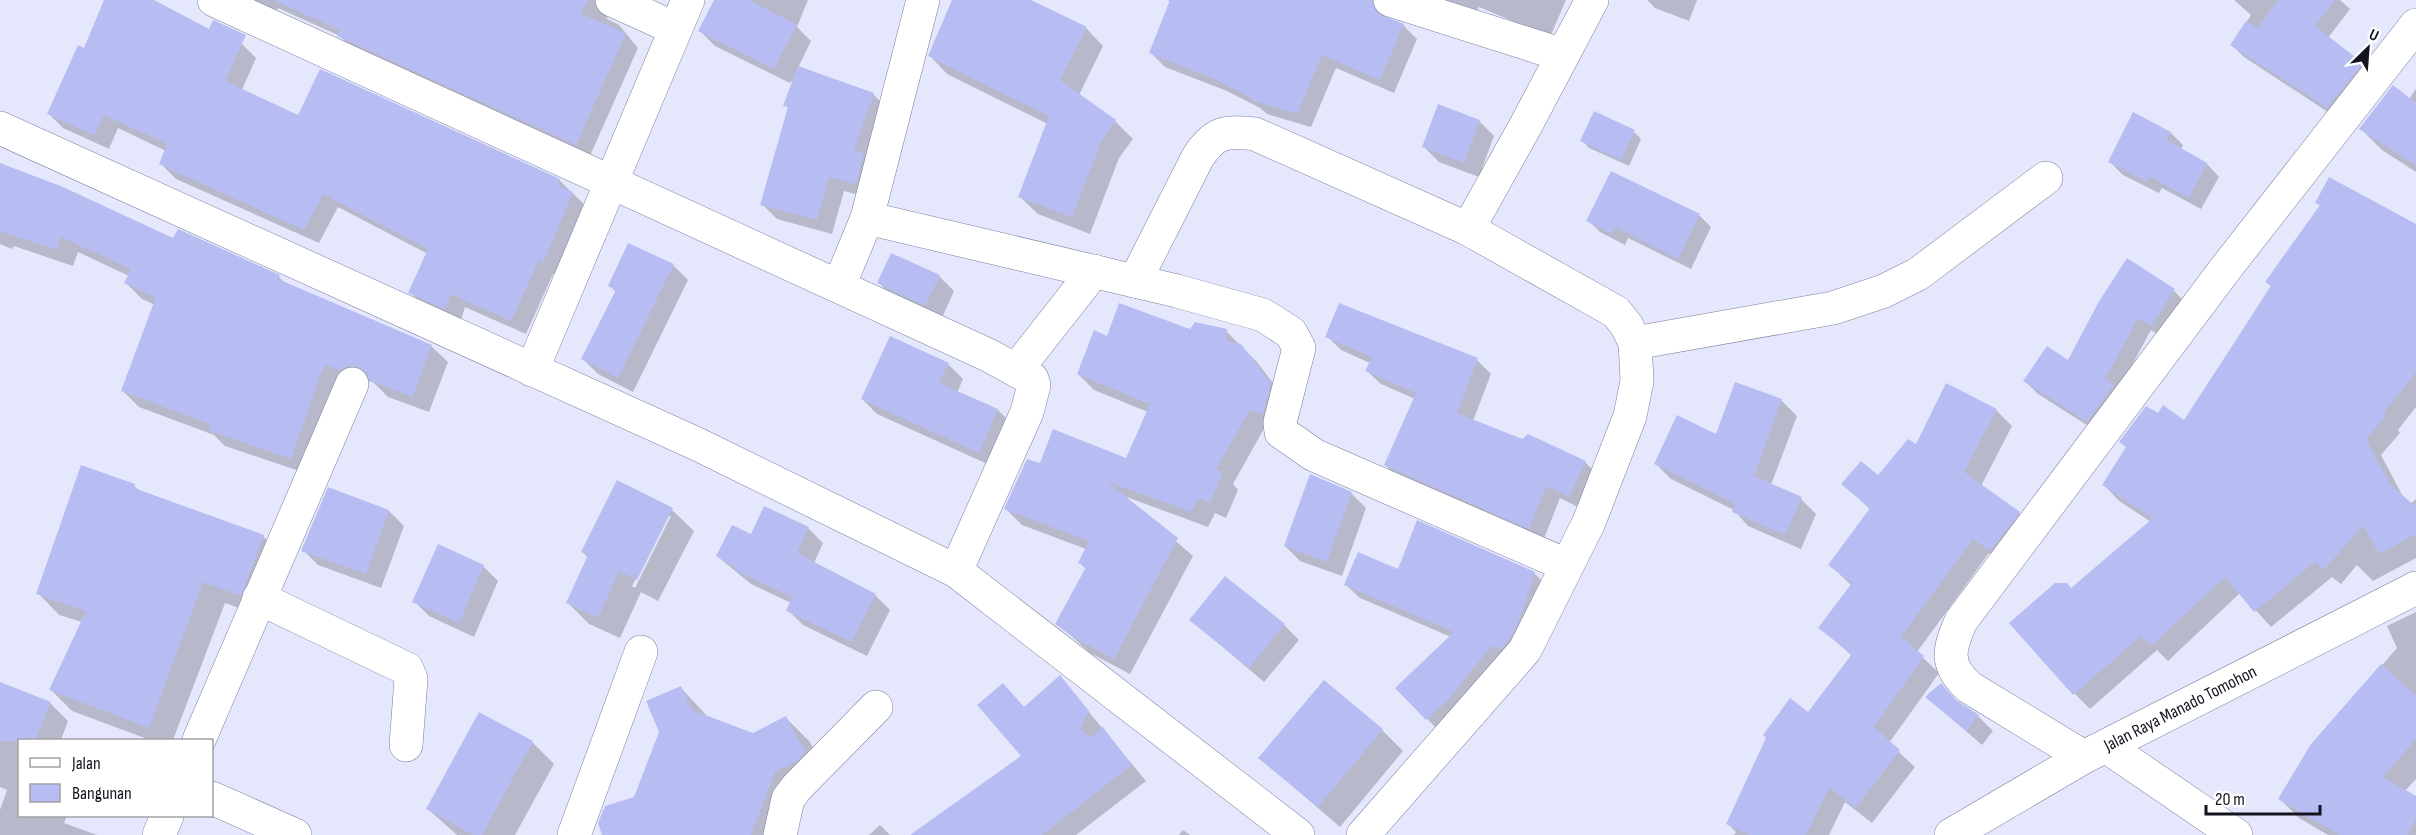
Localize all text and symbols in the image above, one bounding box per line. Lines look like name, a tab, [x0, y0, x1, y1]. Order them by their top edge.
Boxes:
north arrow	[2338, 18, 2398, 78]
text: U	[2366, 25, 2382, 46]
street label: Jalan Raya Manado Tomohon	[2099, 660, 2260, 756]
legend	[18, 739, 213, 817]
text: Jalan	[71, 753, 101, 774]
scale bar	[2206, 778, 2320, 816]
text: Bangunan	[72, 783, 132, 804]
text: 20 m	[2215, 789, 2245, 810]

